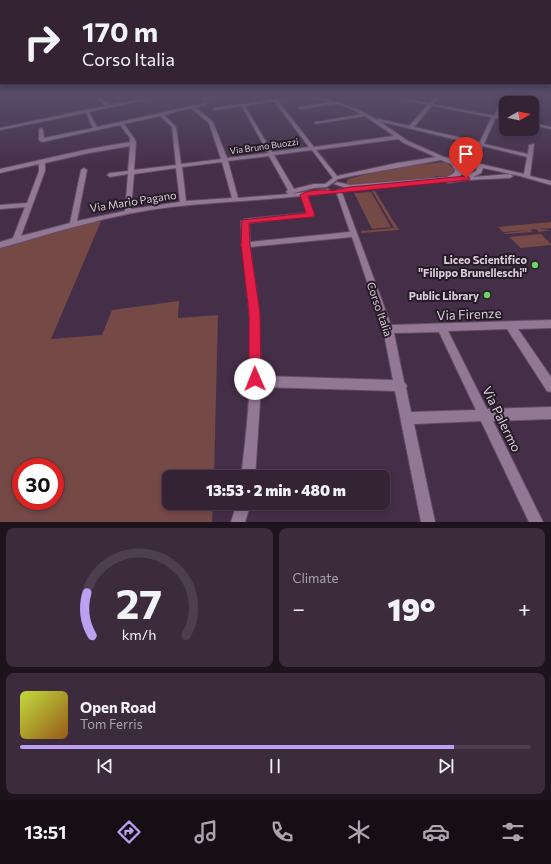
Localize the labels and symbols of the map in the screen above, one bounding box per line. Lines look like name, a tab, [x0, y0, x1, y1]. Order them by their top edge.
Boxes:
north arrow	[499, 96, 539, 136]
street label: Via Bruno Buozzi	[229, 136, 299, 156]
pin	[449, 137, 483, 178]
street label: Via Mario Pagano	[89, 188, 178, 214]
place label: Liceo Scientifico "Filippo Brunelleschi"	[418, 253, 527, 279]
marker: Liceo Scientifico "Filippo Brunelleschi"	[530, 260, 540, 270]
street label: Corso Italia	[365, 280, 395, 338]
place label: Public Library	[409, 289, 479, 302]
marker: Public Library	[482, 290, 492, 300]
street label: Via Firenze	[436, 305, 502, 323]
position arrow	[234, 358, 276, 400]
street label: Via Palermo	[479, 384, 525, 455]
speed limit sign: 30	[12, 458, 64, 510]

